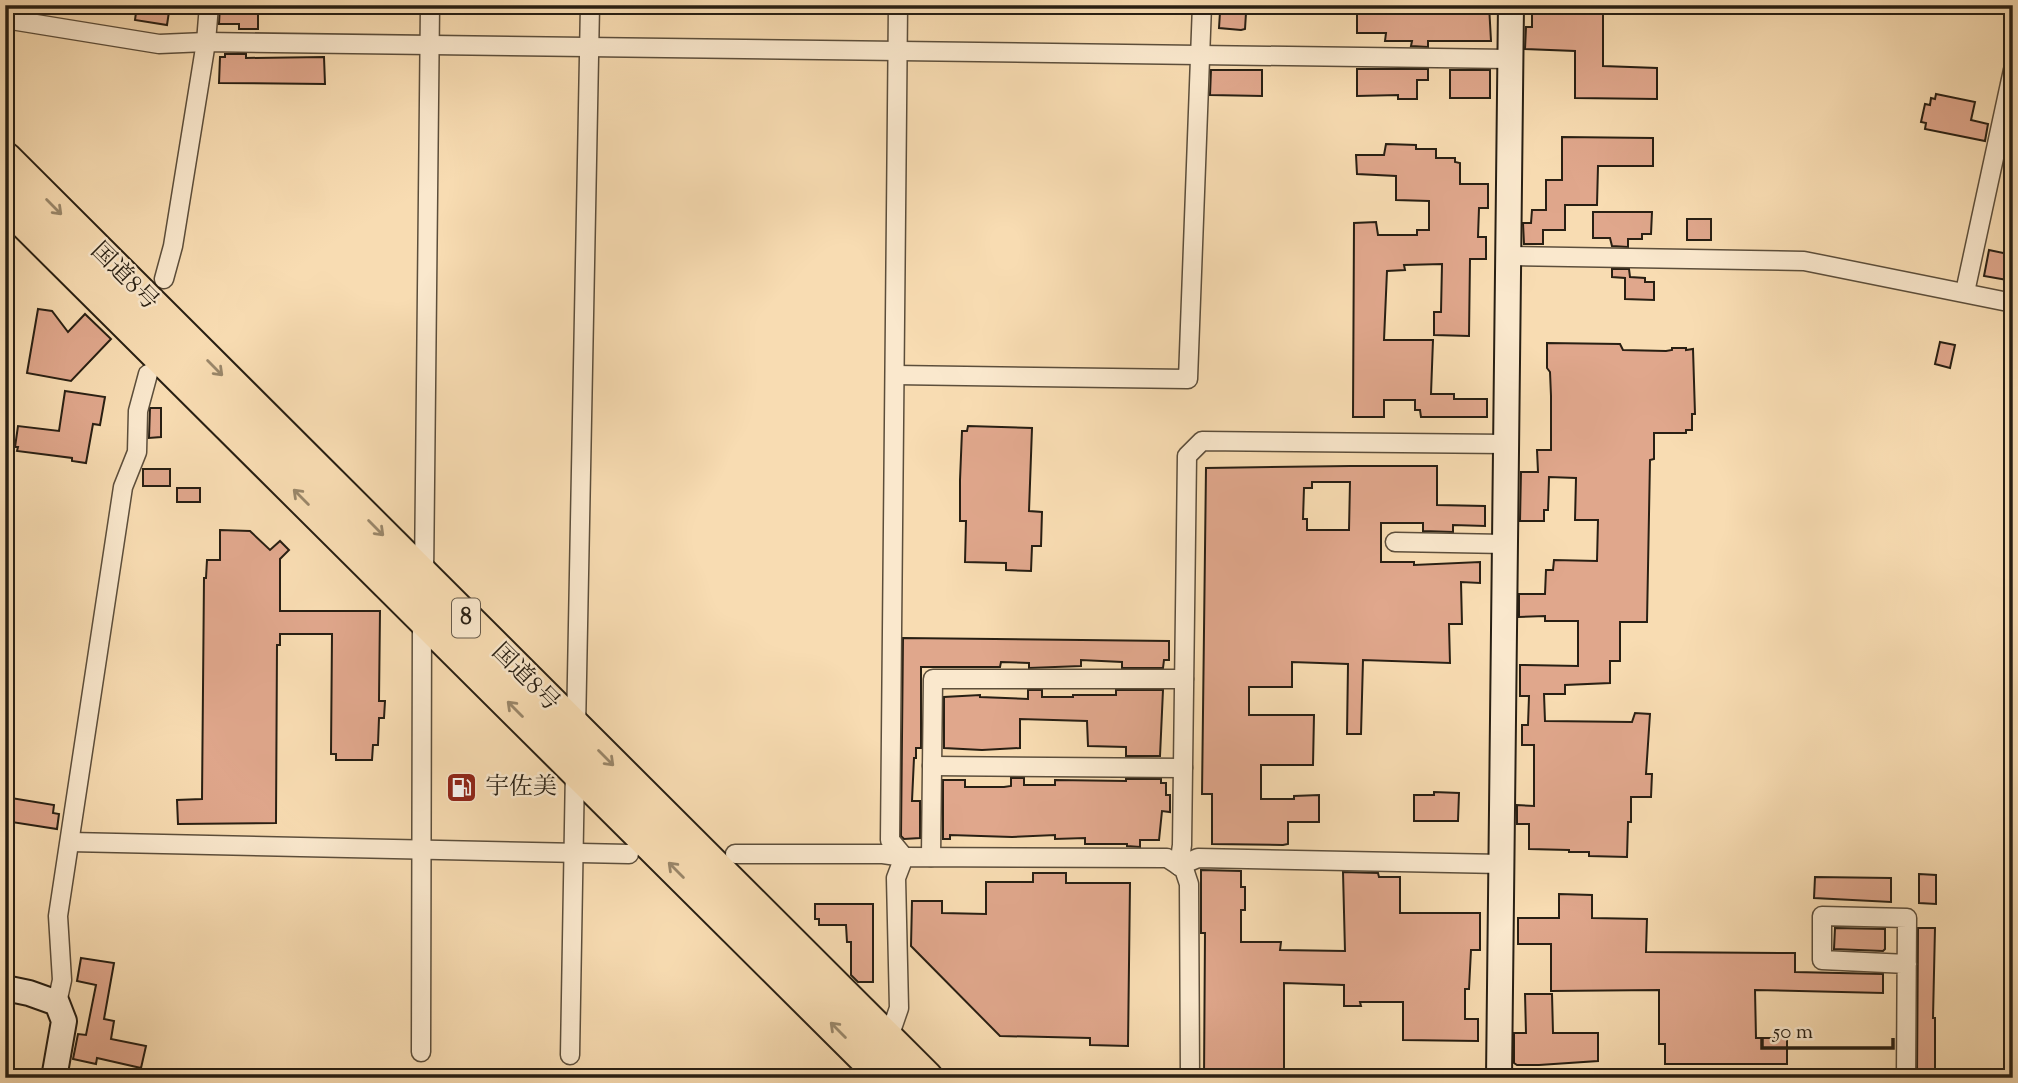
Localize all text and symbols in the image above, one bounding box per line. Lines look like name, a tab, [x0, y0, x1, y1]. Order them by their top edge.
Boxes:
one-way arrow	[45, 198, 62, 215]
street label: 国道8号	[82, 235, 166, 319]
one-way arrow	[206, 359, 223, 376]
one-way arrow	[293, 489, 310, 506]
one-way arrow	[367, 520, 384, 537]
road number: 8	[452, 598, 480, 638]
street label: 国道8号	[483, 636, 567, 720]
one-way arrow	[506, 701, 523, 718]
one-way arrow	[597, 750, 614, 767]
fuel station icon: 宇佐美	[445, 771, 479, 805]
place label: 宇佐美	[485, 771, 557, 805]
one-way arrow	[668, 861, 685, 878]
scale bar	[1762, 1006, 1894, 1050]
text: 50 m	[1772, 1018, 1813, 1048]
one-way arrow	[830, 1021, 847, 1038]

